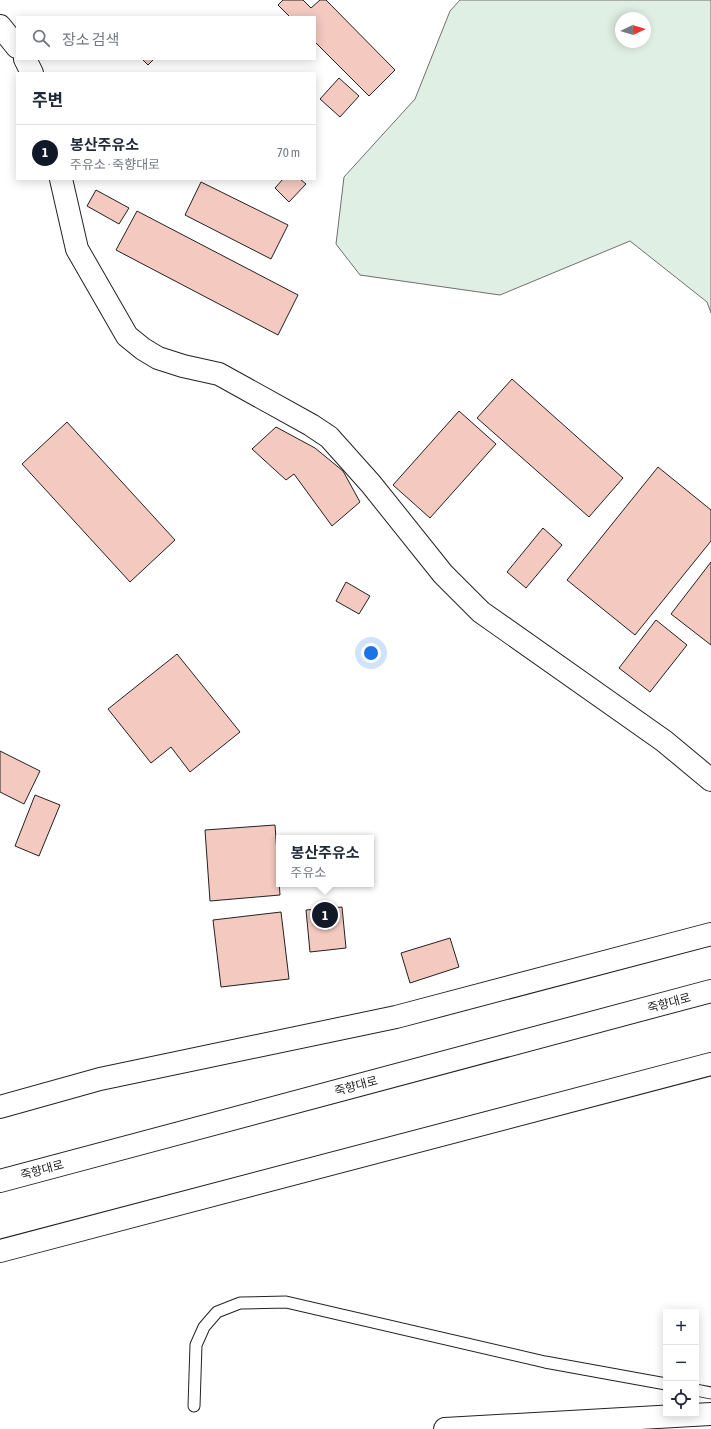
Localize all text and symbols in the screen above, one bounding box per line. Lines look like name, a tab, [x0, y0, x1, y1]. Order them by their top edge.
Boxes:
north arrow	[615, 12, 651, 48]
search box	[16, 16, 316, 60]
icon: search	[30, 27, 52, 49]
text: 장소 검색	[62, 31, 119, 48]
text: 주변	[32, 90, 63, 110]
text: 봉산주유소	[70, 136, 139, 153]
text: 1	[42, 145, 48, 160]
text: 70 m	[277, 145, 300, 160]
text: 주유소 · 죽향대로	[70, 157, 160, 172]
your location	[361, 643, 381, 663]
popup	[276, 835, 374, 887]
text: 봉산주유소	[290, 844, 360, 861]
text: 주유소	[290, 865, 326, 880]
pin: 1	[312, 900, 338, 930]
street label: 죽향대로	[646, 991, 692, 1015]
street label: 죽향대로	[333, 1074, 379, 1098]
street label: 죽향대로	[19, 1158, 65, 1182]
map controls	[663, 1309, 699, 1417]
button: +	[663, 1309, 699, 1345]
button: −	[663, 1345, 699, 1381]
button: locate	[663, 1381, 699, 1417]

